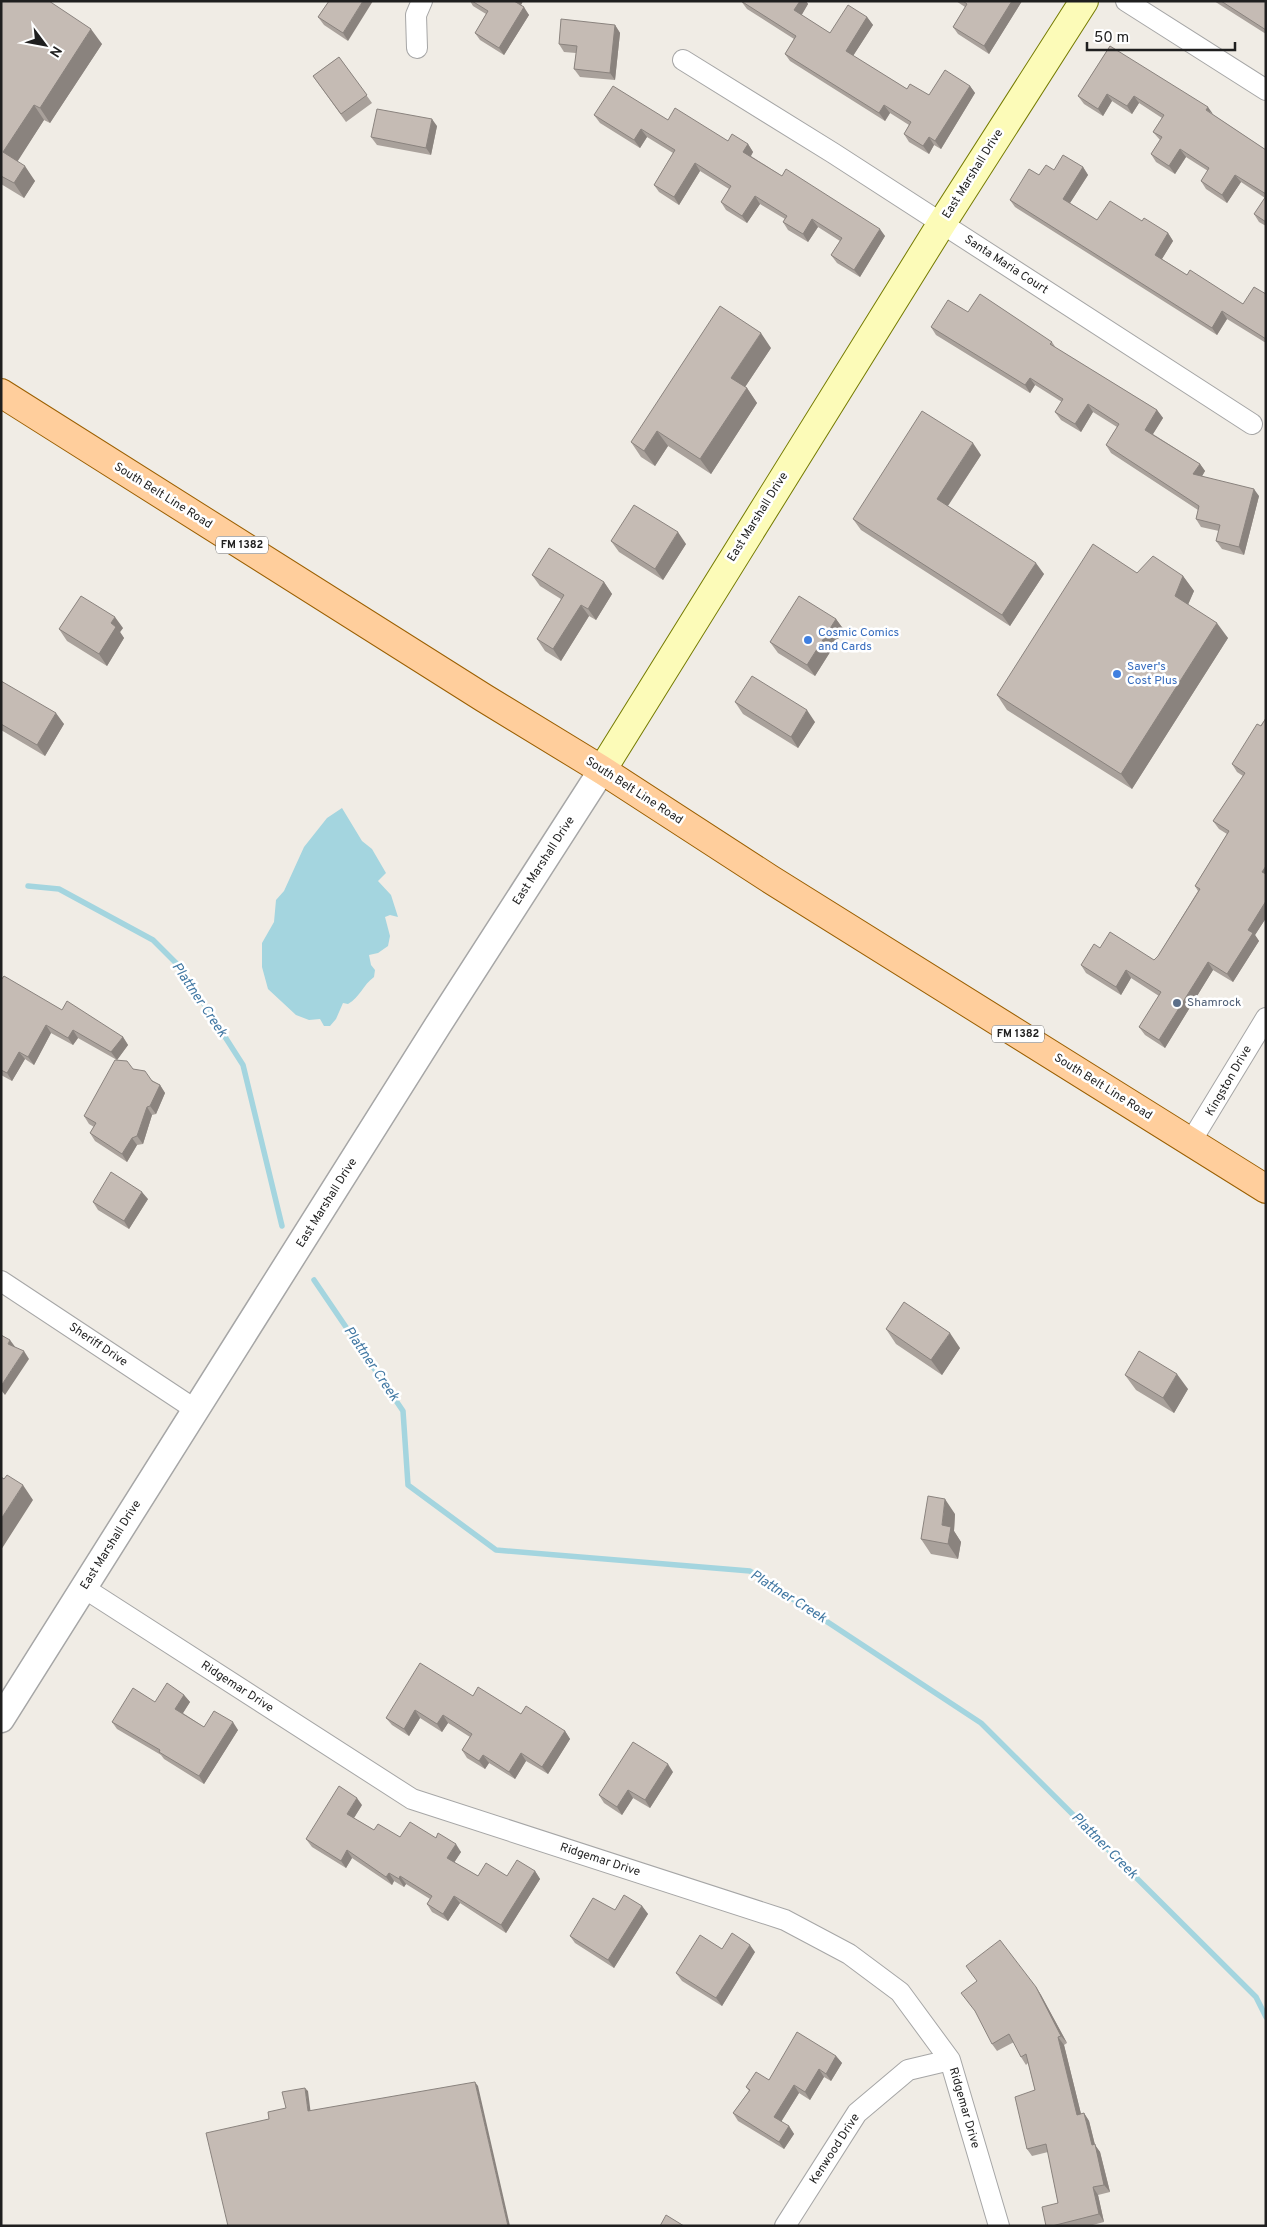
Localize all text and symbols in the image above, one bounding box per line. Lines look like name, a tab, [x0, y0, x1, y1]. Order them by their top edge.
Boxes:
north arrow	[20, 20, 70, 70]
scale bar	[1087, 20, 1234, 52]
text: 50 m	[1094, 29, 1129, 48]
text: N	[45, 42, 65, 60]
street label: East Marshall Drive	[939, 126, 1007, 222]
street label: Santa Maria Court	[961, 232, 1051, 298]
street label: South Belt Line Road	[111, 459, 215, 533]
street label: East Marshall Drive	[724, 469, 792, 565]
road number: FM 1382	[216, 536, 268, 554]
place label: Cosmic Comics and Cards	[818, 625, 899, 655]
marker: Cosmic Comics and Cards	[802, 634, 814, 646]
place label: Saver's Cost Plus	[1127, 659, 1177, 689]
marker: Saver's Cost Plus	[1111, 668, 1123, 680]
street label: South Belt Line Road	[582, 754, 686, 828]
street label: East Marshall Drive	[509, 813, 579, 909]
water label: Plattner Creek	[168, 959, 231, 1041]
place label: Shamrock	[1187, 995, 1241, 1011]
marker: Shamrock	[1171, 997, 1183, 1009]
road number: FM 1382	[992, 1026, 1044, 1042]
street label: Kingston Drive	[1202, 1043, 1256, 1119]
street label: South Belt Line Road	[1051, 1050, 1155, 1124]
street label: East Marshall Drive	[293, 1155, 361, 1251]
street label: Sheriff Drive	[65, 1319, 131, 1371]
water label: Plattner Creek	[340, 1323, 403, 1405]
street label: East Marshall Drive	[77, 1497, 145, 1593]
water label: Plattner Creek	[747, 1567, 830, 1628]
street label: Ridgemar Drive	[198, 1658, 276, 1716]
water label: Plattner Creek	[1067, 1809, 1141, 1883]
street label: Ridgemar Drive	[558, 1839, 642, 1881]
street label: Ridgemar Drive	[945, 2066, 983, 2150]
street label: Kenwood Drive	[806, 2111, 864, 2187]

